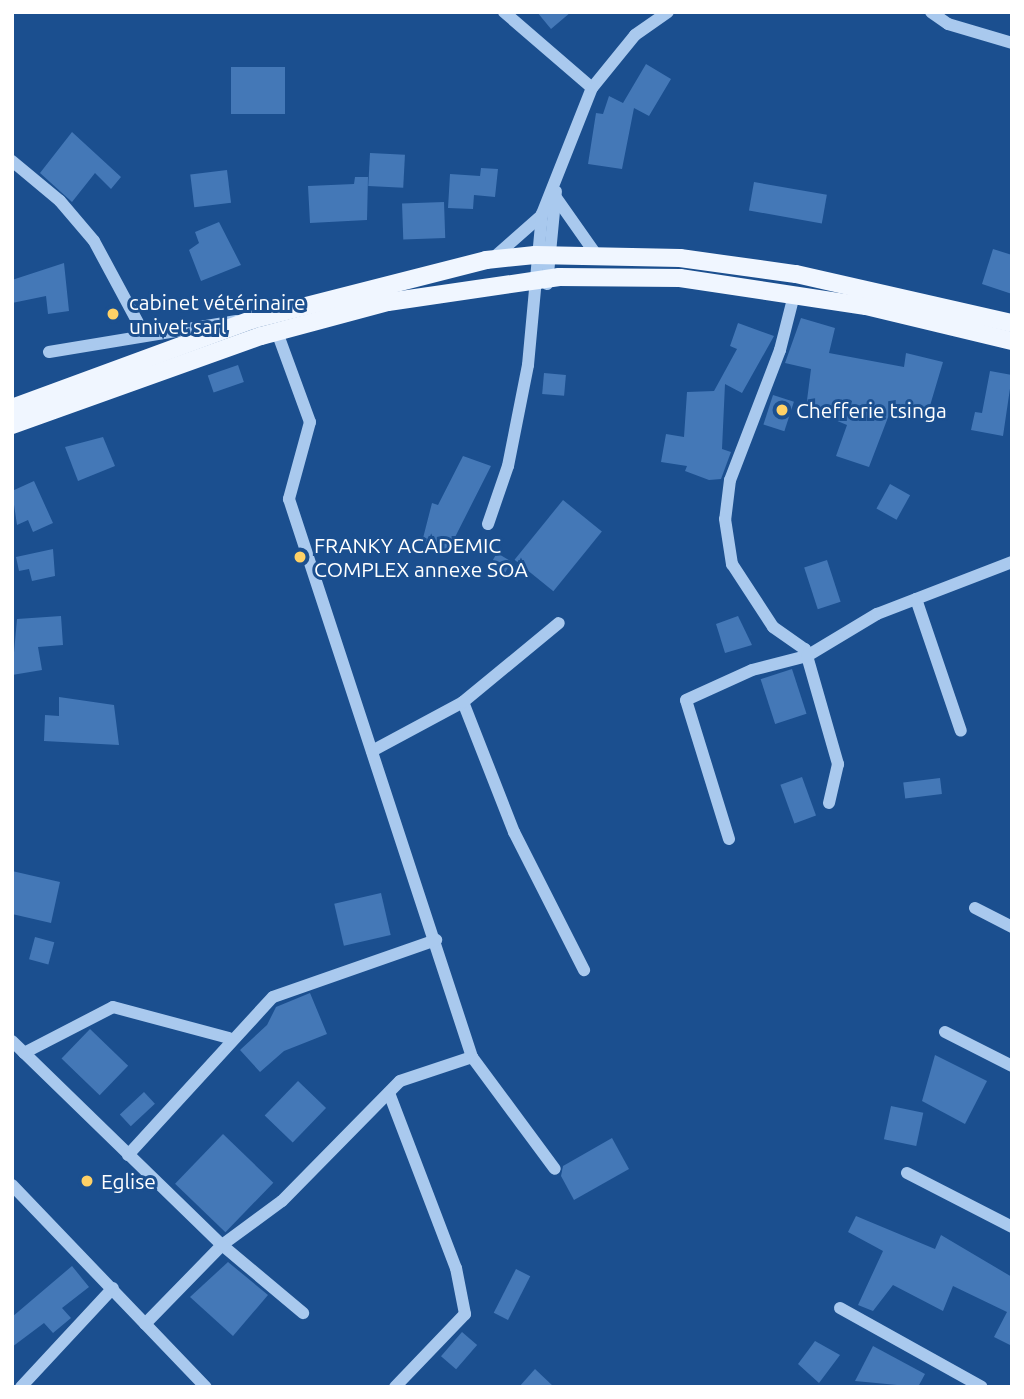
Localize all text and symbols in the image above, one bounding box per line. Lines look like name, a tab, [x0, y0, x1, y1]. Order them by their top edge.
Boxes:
place label: cabinet vétérinaire univet sarl	[129, 289, 306, 339]
marker: cabinet vétérinaire univet sarl	[103, 304, 123, 324]
place label: Chefferie tsinga	[796, 397, 947, 423]
marker: Chefferie tsinga	[774, 402, 790, 418]
place label: FRANKY ACADEMIC COMPLEX annexe SOA	[314, 532, 528, 582]
marker: FRANKY ACADEMIC COMPLEX annexe SOA	[292, 549, 308, 565]
place label: Eglise	[101, 1168, 156, 1194]
marker: Eglise	[79, 1173, 95, 1189]

